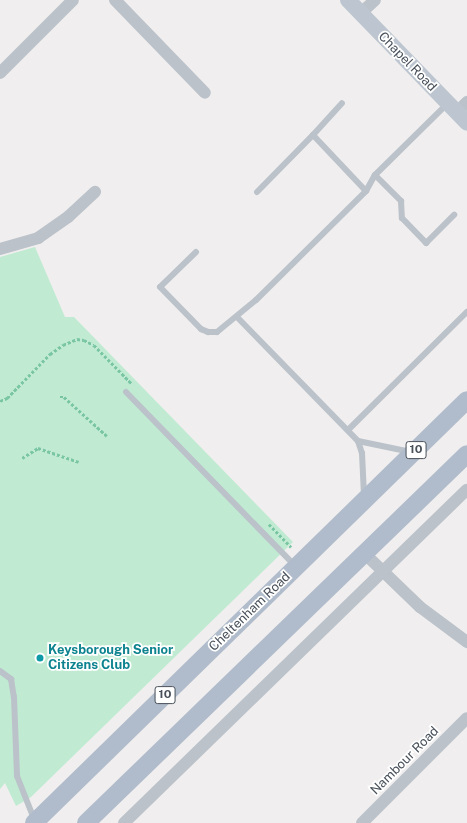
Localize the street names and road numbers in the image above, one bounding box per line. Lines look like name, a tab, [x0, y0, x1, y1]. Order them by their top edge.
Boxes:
street label: Chapel Road	[375, 29, 439, 95]
road number: 10	[405, 440, 427, 460]
street label: Cheltenham Road	[206, 569, 294, 655]
road number: 10	[154, 685, 176, 705]
street label: Nambour Road	[368, 724, 442, 798]

